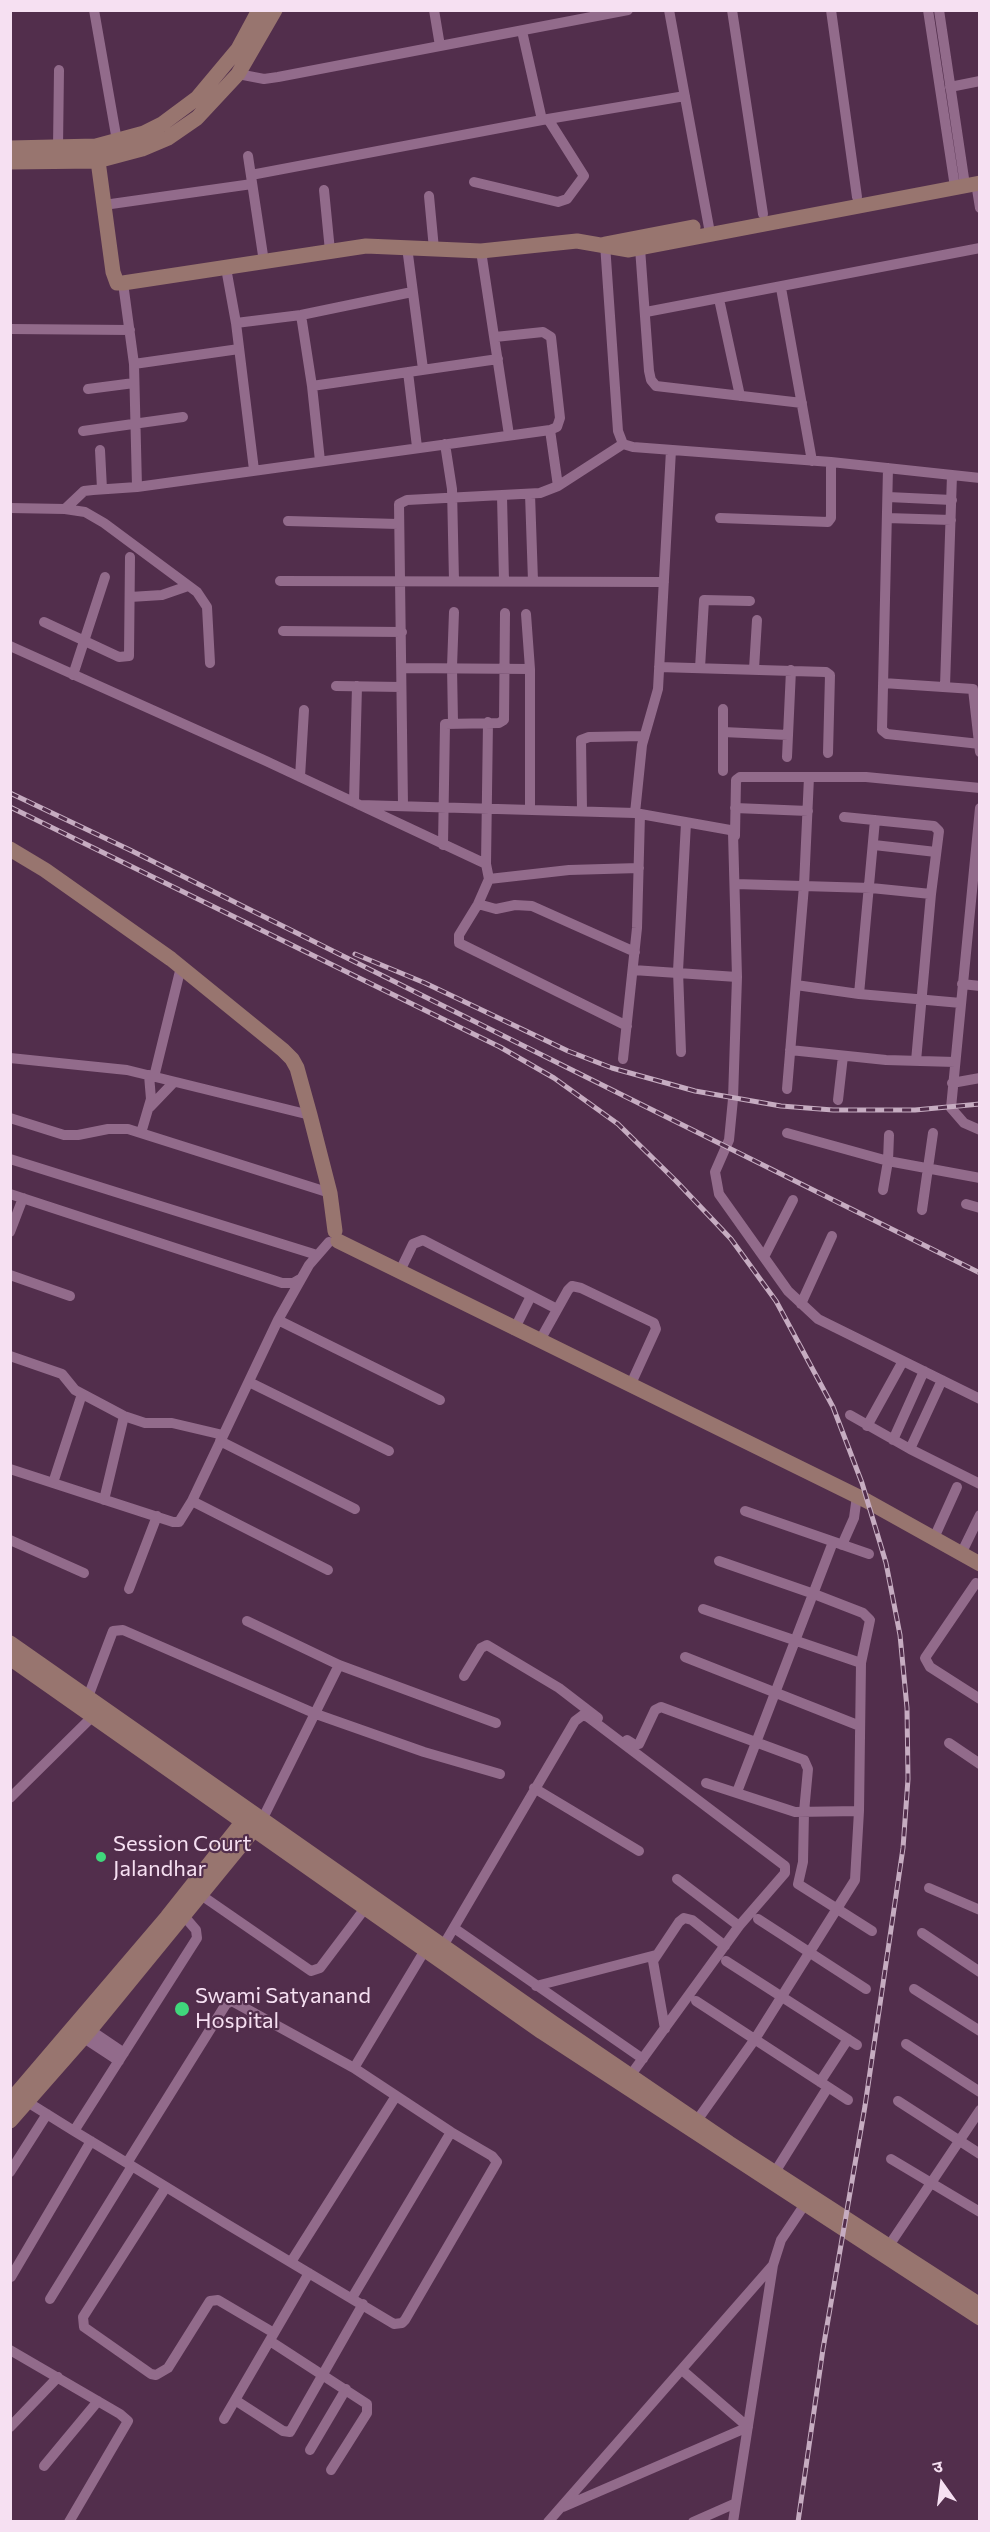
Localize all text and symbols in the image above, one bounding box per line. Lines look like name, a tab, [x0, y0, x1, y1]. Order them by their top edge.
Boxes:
place label: Session Court Jalandhar	[113, 1831, 251, 1882]
marker: Session Court Jalandhar	[94, 1850, 108, 1864]
place label: Swami Satyanand Hospital	[195, 1983, 371, 2035]
marker: Swami Satyanand Hospital	[173, 2000, 191, 2018]
north arrow	[912, 2454, 972, 2514]
text: उ	[931, 2456, 944, 2476]

